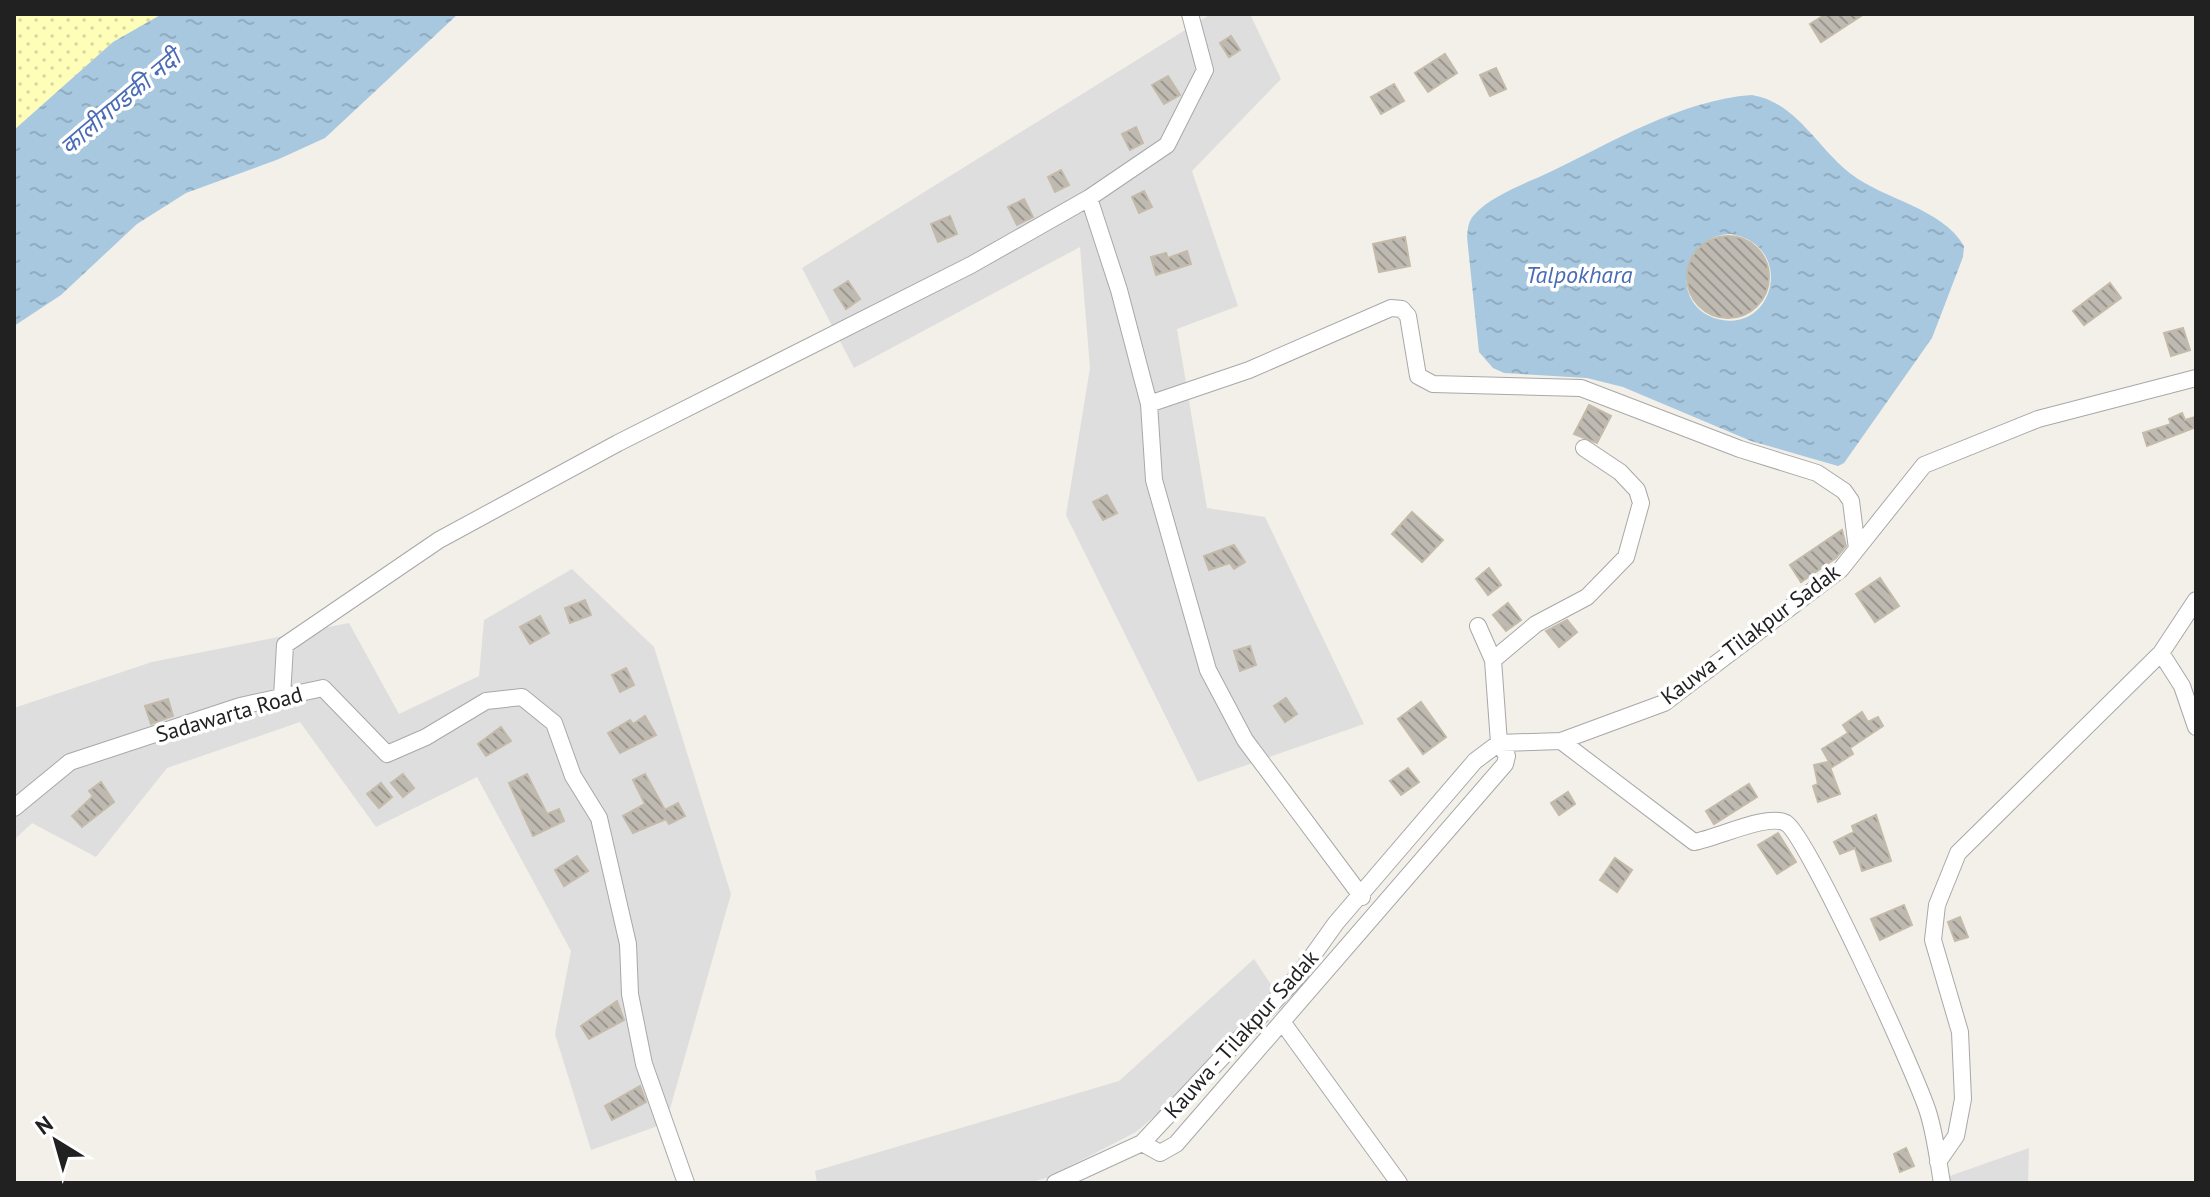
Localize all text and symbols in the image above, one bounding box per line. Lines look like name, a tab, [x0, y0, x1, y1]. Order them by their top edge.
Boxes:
water label: कालीगण्डकी नदी	[53, 39, 190, 162]
water label: Talpokhara	[1525, 259, 1633, 290]
street label: Kauwa - Tilakpur Sadak	[1655, 557, 1845, 711]
street label: Sadawarta Road	[152, 680, 306, 748]
street label: Kauwa - Tilakpur Sadak	[1158, 944, 1324, 1124]
north arrow	[16, 1101, 96, 1181]
text: N	[30, 1109, 58, 1141]

